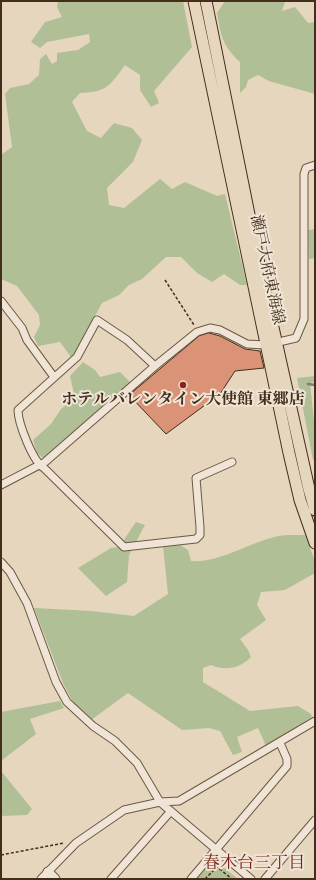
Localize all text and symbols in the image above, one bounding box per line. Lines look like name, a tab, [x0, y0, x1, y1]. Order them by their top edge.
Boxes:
street label: 瀬戸大府東海線	[245, 213, 287, 327]
marker: ホテルバレンタイン大使館 東郷店	[178, 380, 188, 390]
place label: ホテルバレンタイン大使館 東郷店	[61, 391, 305, 411]
district label: 春木台三丁目	[203, 854, 305, 874]

